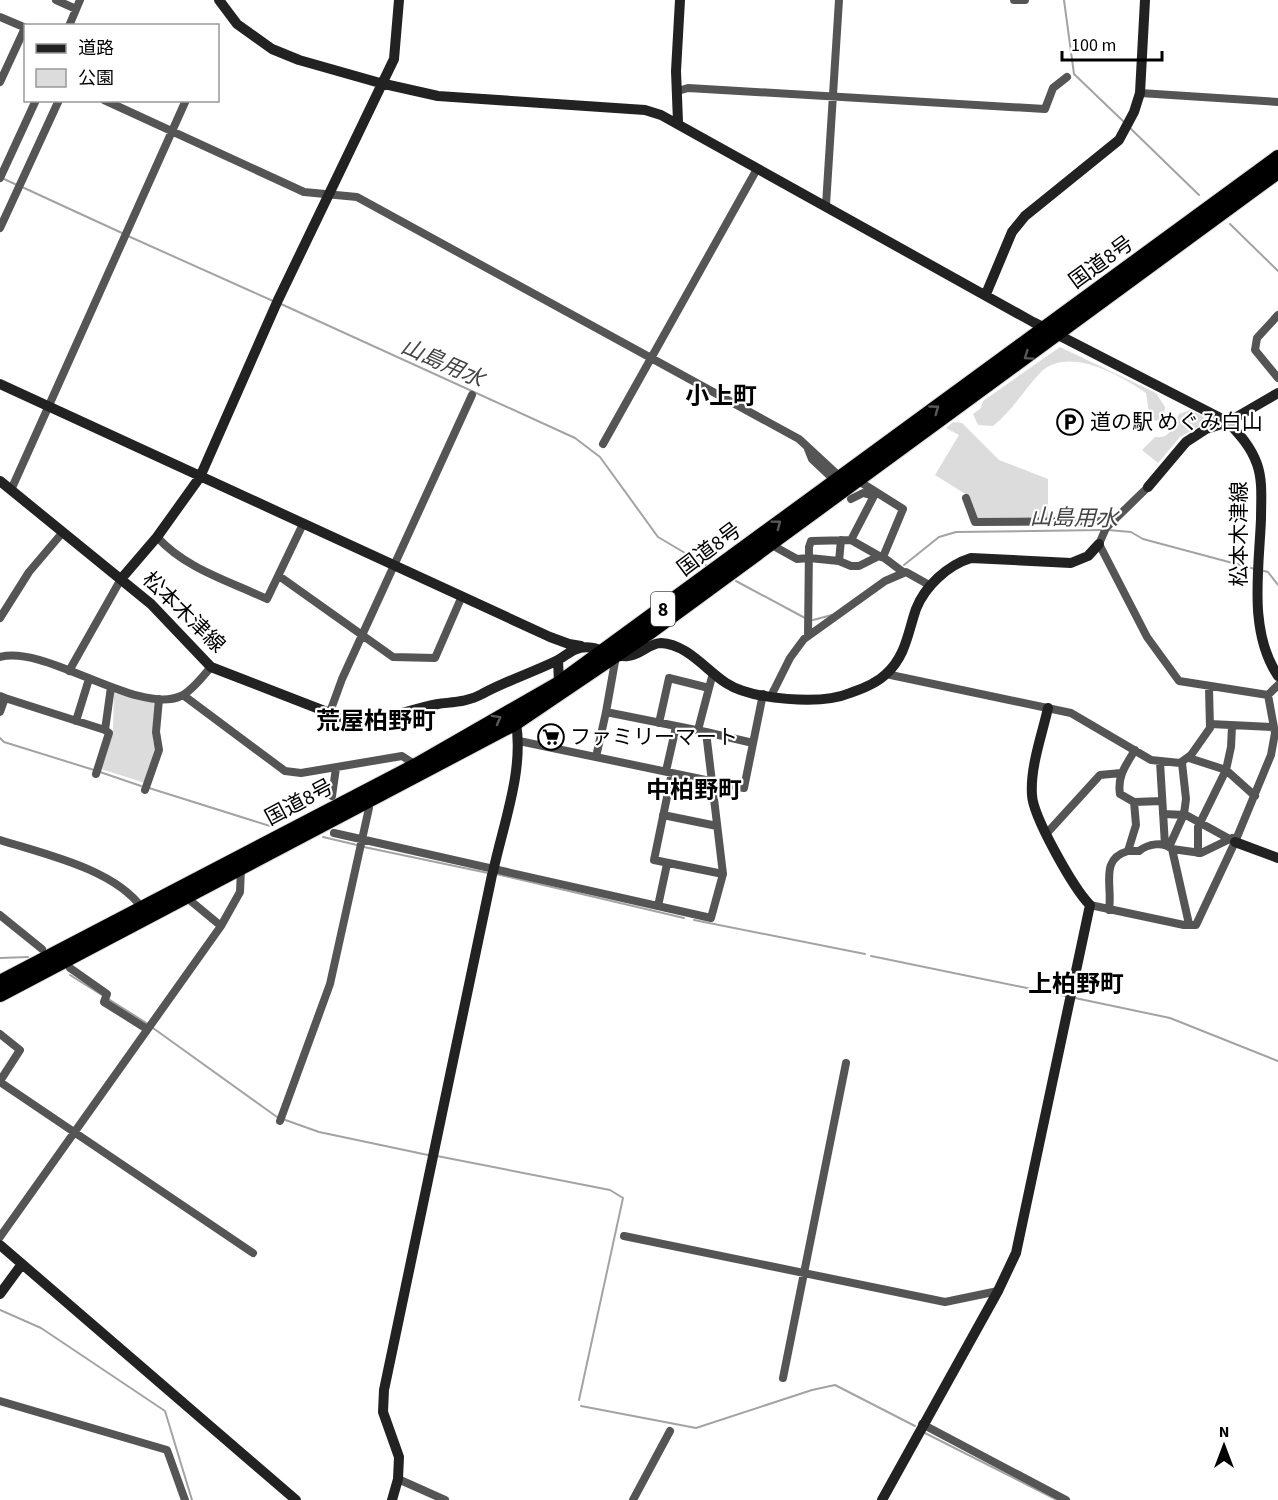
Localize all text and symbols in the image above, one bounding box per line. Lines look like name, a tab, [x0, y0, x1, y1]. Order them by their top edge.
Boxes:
legend	[24, 24, 219, 102]
scale bar	[1062, 24, 1162, 62]
text: 100 m	[1071, 33, 1116, 58]
text: 道路	[78, 36, 114, 61]
text: 公園	[78, 66, 114, 91]
street label: 国道8号	[1062, 228, 1140, 296]
water label: 山島用水	[396, 330, 491, 396]
one-way arrow	[1024, 349, 1035, 360]
district label: 小上町	[685, 379, 757, 414]
one-way arrow	[928, 405, 939, 416]
parking icon: 道の駅 めぐみ白山	[1055, 407, 1085, 437]
place label: 道の駅 めぐみ白山	[1090, 407, 1263, 437]
street label: 松本木津線	[1224, 482, 1254, 587]
water label: 山島用水	[1030, 501, 1120, 535]
street label: 国道8号	[671, 515, 747, 583]
one-way arrow	[771, 520, 782, 531]
street label: 松本木津線	[136, 565, 232, 659]
road number: 8	[651, 592, 675, 626]
district label: 荒屋柏野町	[316, 704, 436, 739]
one-way arrow	[491, 715, 501, 727]
supermarket icon: ファミリーマート	[536, 722, 566, 752]
place label: ファミリーマート	[570, 722, 738, 752]
street label: 国道8号	[260, 772, 338, 832]
district label: 中柏野町	[646, 773, 742, 808]
district label: 上柏野町	[1028, 967, 1124, 1002]
north arrow	[1194, 1416, 1254, 1476]
text: N	[1219, 1421, 1229, 1443]

